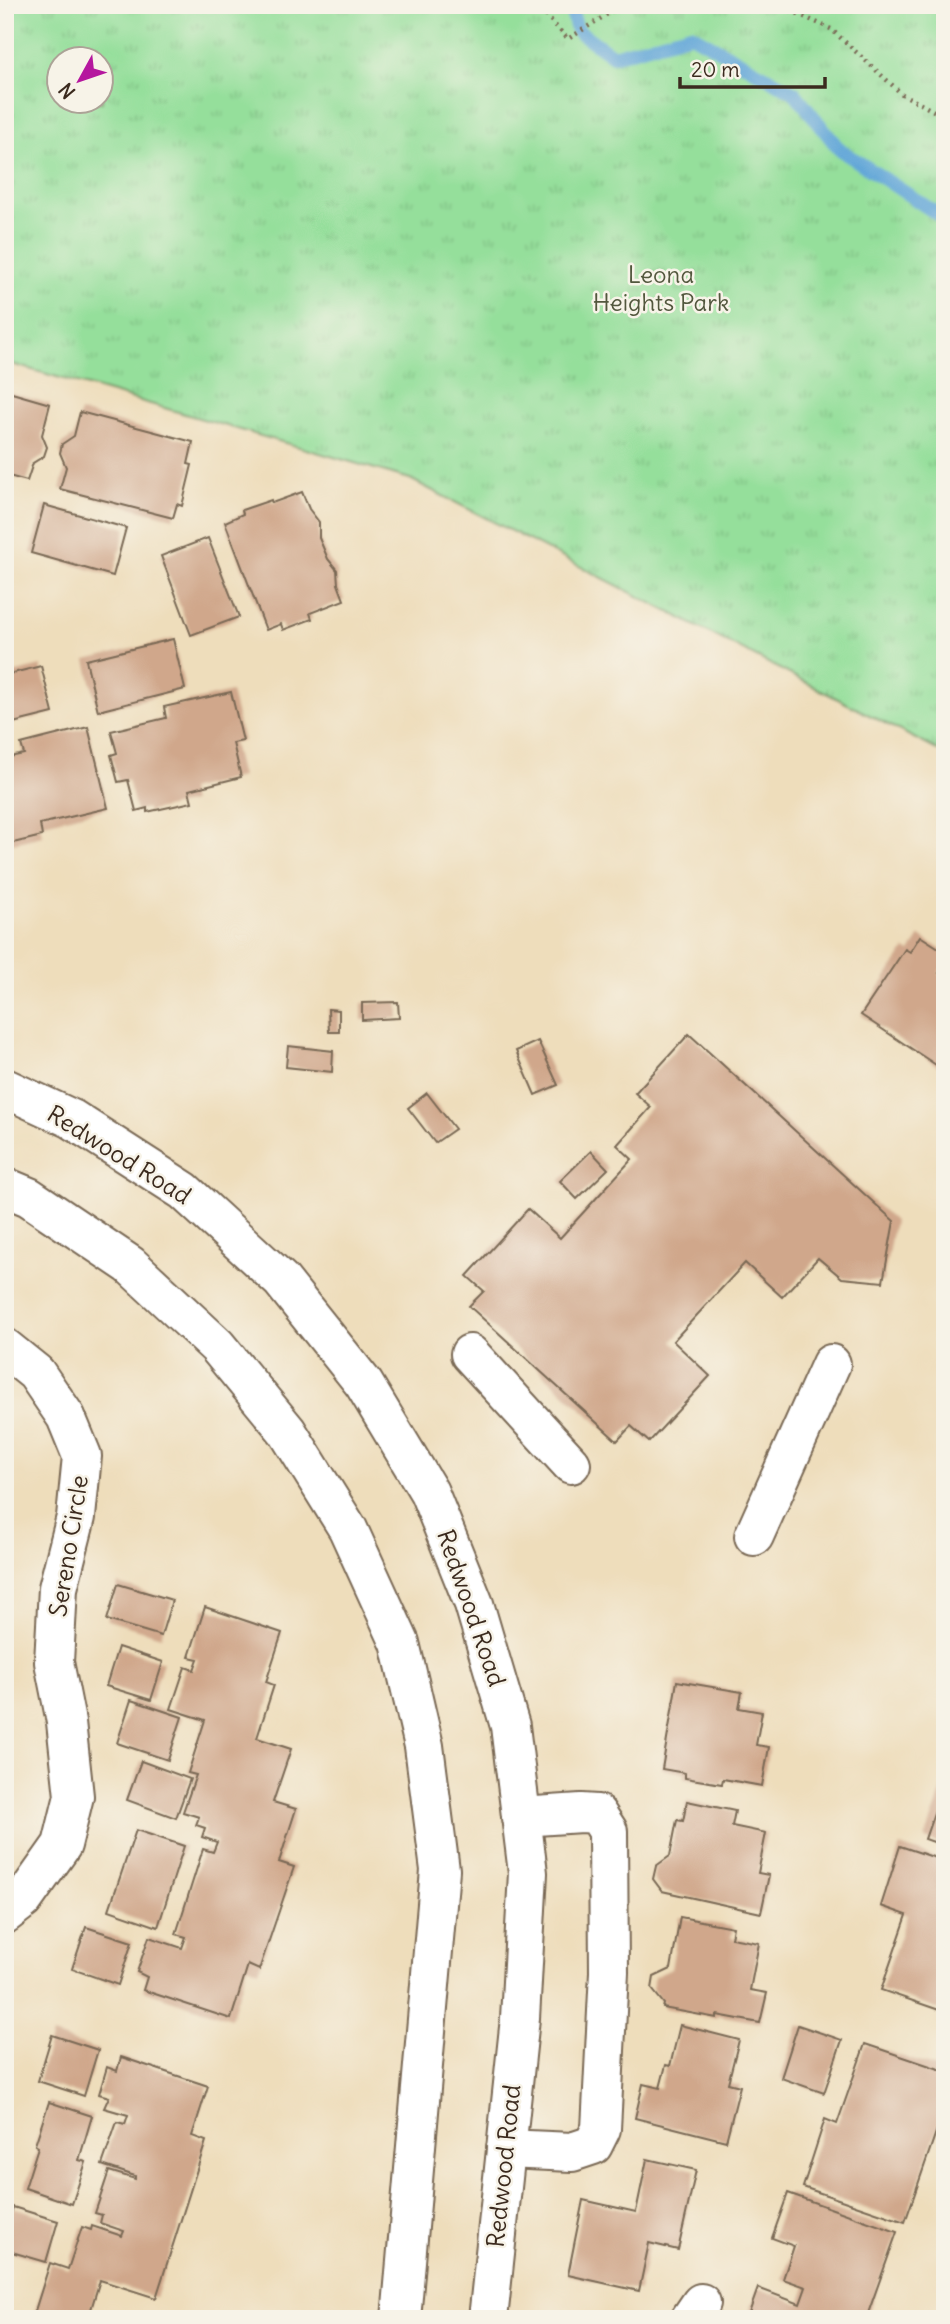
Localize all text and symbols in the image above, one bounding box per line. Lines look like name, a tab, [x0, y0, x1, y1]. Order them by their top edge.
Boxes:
north arrow	[46, 46, 116, 116]
scale bar	[680, 46, 826, 90]
text: 20 m	[691, 56, 740, 83]
text: N	[54, 78, 80, 104]
park label: Leona Heights Park	[593, 259, 729, 317]
street label: Redwood Road	[42, 1098, 197, 1210]
street label: Sereno Circle	[42, 1473, 94, 1619]
street label: Redwood Road	[431, 1525, 513, 1690]
street label: Redwood Road	[480, 2083, 526, 2249]

